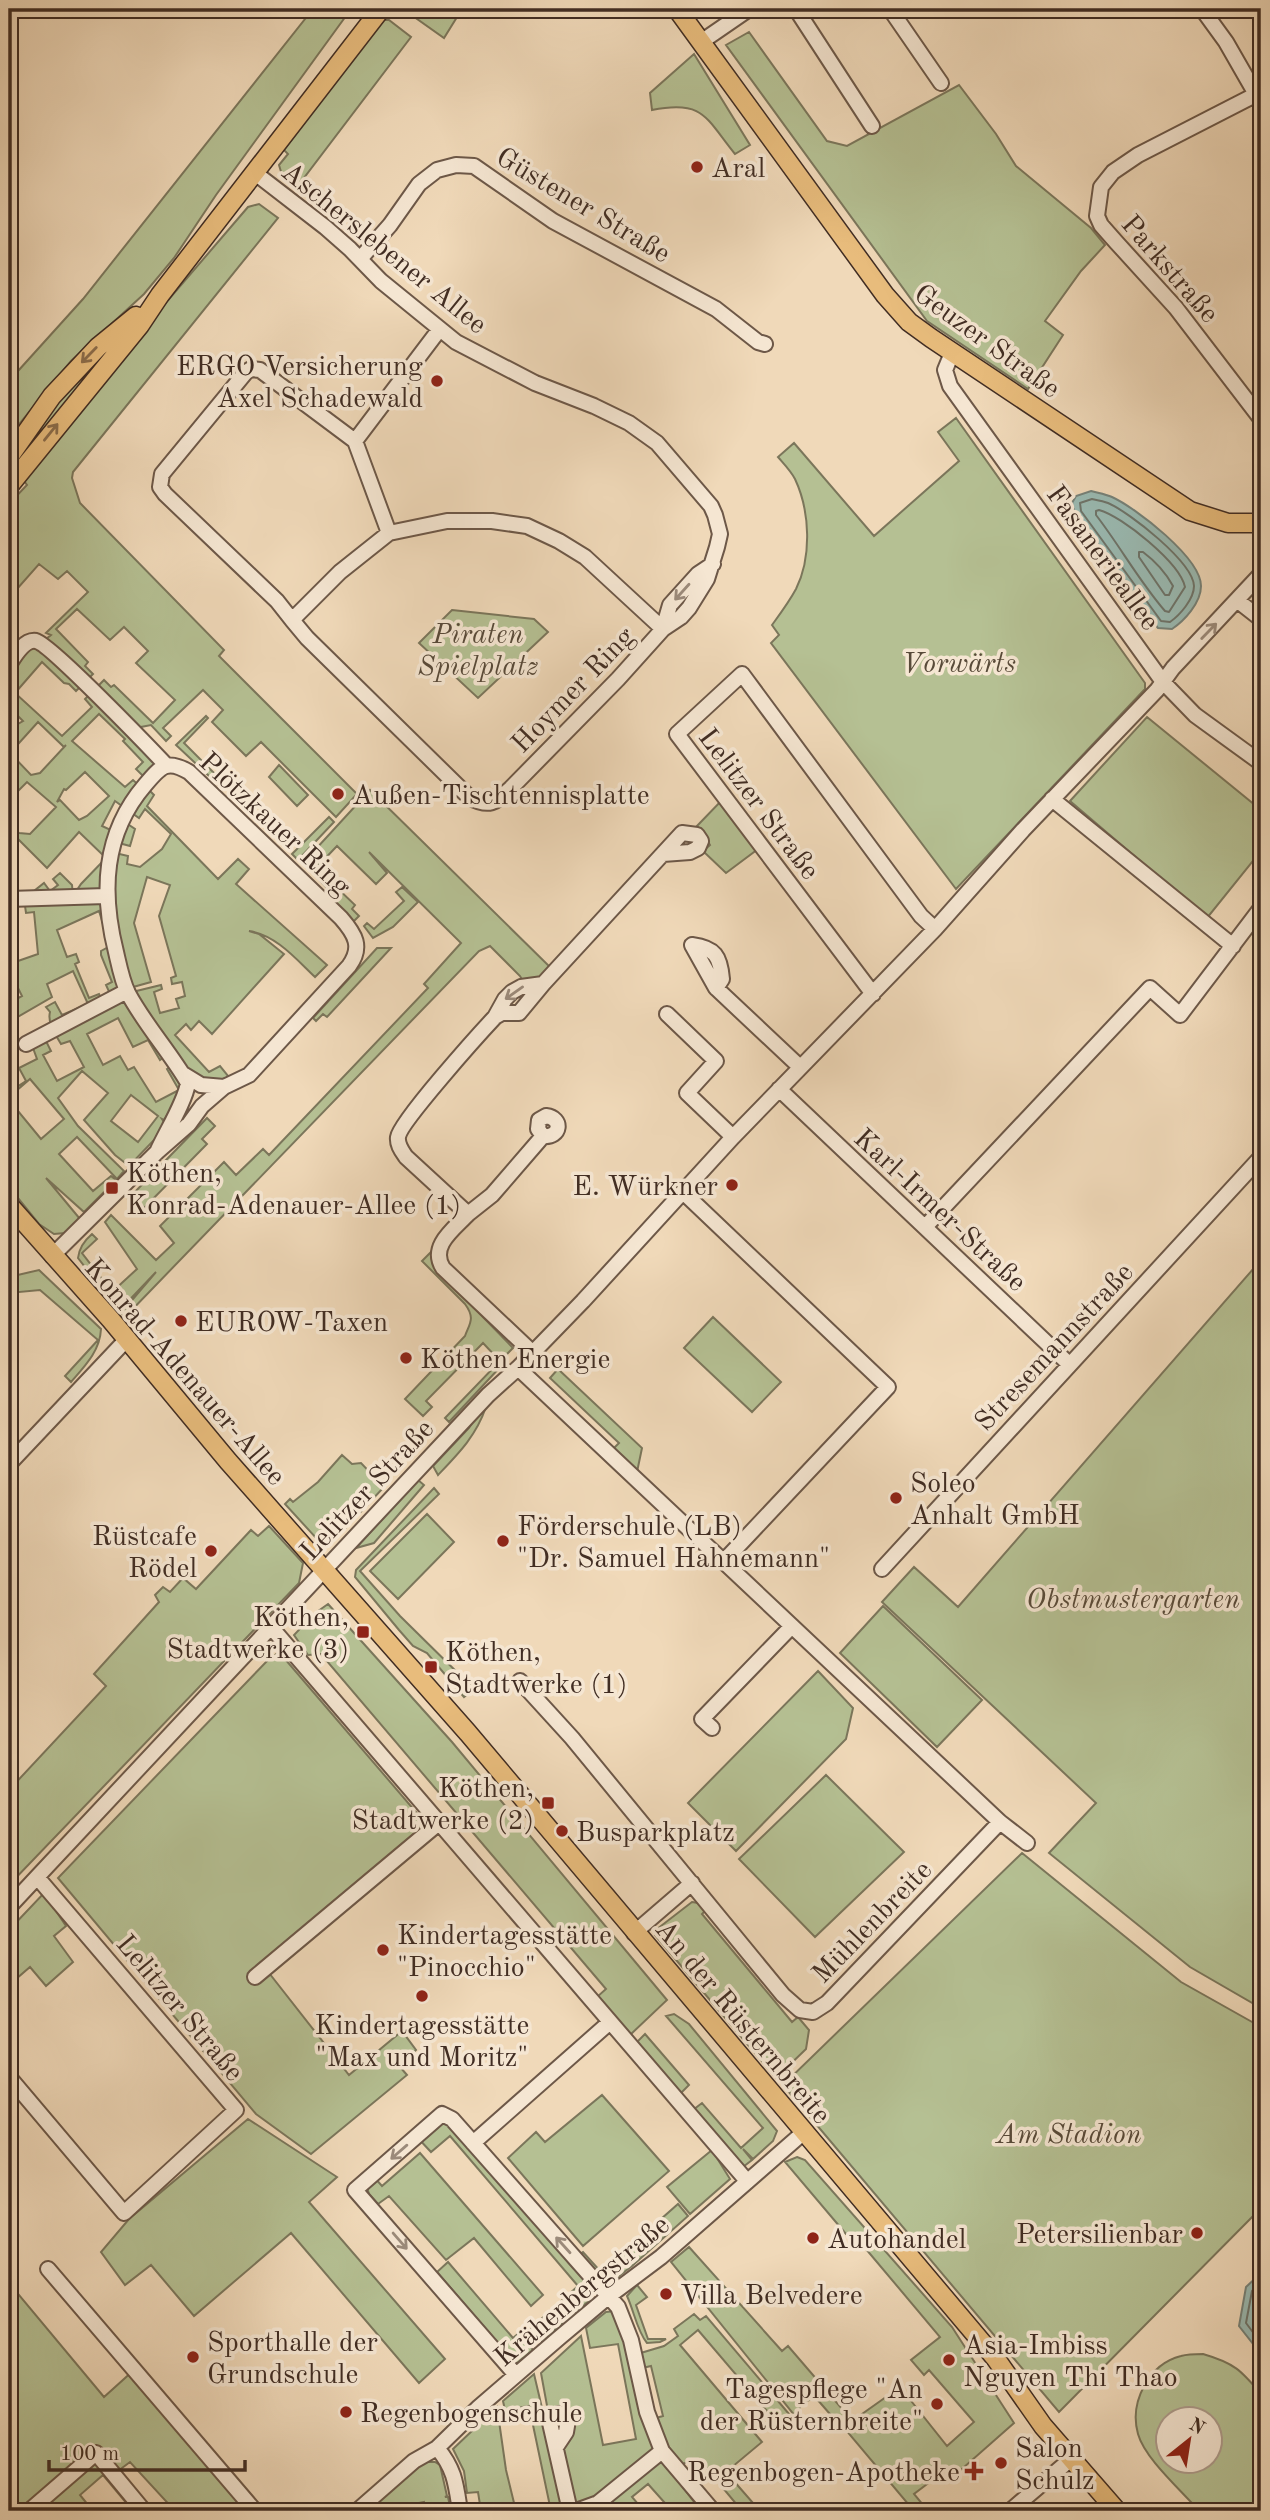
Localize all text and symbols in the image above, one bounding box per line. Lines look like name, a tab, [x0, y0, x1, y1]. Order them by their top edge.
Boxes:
street label: Güstener Straße	[491, 144, 674, 269]
place label: Aral	[711, 156, 765, 184]
street label: Ascherslebener Allee	[275, 158, 491, 340]
marker: Aral	[689, 159, 705, 175]
street label: Parkstraße	[1115, 211, 1223, 329]
street label: Geuzer Straße	[908, 280, 1064, 404]
one-way arrow	[81, 347, 98, 364]
place label: ERGO Versicherung Axel Schadewald	[176, 354, 423, 414]
marker: ERGO Versicherung Axel Schadewald	[429, 373, 445, 389]
one-way arrow	[44, 424, 59, 442]
street label: Fasanerieallee	[1040, 481, 1163, 636]
one-way arrow	[674, 583, 690, 601]
park label: Piraten Spielplatz	[418, 622, 538, 682]
street label: Hoymer Ring	[507, 623, 641, 759]
one-way arrow	[1201, 623, 1218, 640]
park label: Vorwärts	[902, 651, 1016, 679]
street label: Lelitzer Straße	[692, 724, 823, 886]
street label: Plötzkauer Ring	[193, 748, 355, 902]
place label: Außen-Tischtennisplatte	[352, 783, 650, 811]
marker: Außen-Tischtennisplatte	[330, 786, 346, 802]
one-way arrow	[505, 986, 524, 1000]
street label: Karl-Irmer-Straße	[848, 1125, 1030, 1298]
place label: Köthen, Konrad-Adenauer-Allee (1)	[126, 1161, 461, 1221]
place label: E. Würkner	[573, 1174, 718, 1202]
marker: E. Würkner	[724, 1177, 740, 1193]
marker: Köthen, Konrad-Adenauer-Allee (1)	[104, 1180, 120, 1196]
street label: Konrad-Adenauer-Allee	[78, 1254, 290, 1492]
street label: Stresemannstraße	[971, 1259, 1140, 1437]
place label: EUROW-Taxen	[195, 1310, 388, 1338]
marker: EUROW-Taxen	[173, 1313, 189, 1329]
place label: Köthen Energie	[420, 1347, 610, 1375]
marker: Köthen Energie	[398, 1350, 414, 1366]
street label: Lelitzer Straße	[296, 1415, 440, 1567]
place label: Soleo Anhalt GmbH	[910, 1471, 1080, 1531]
marker: Soleo Anhalt GmbH	[888, 1490, 904, 1506]
place label: Förderschule (LB) "Dr. Samuel Hahnemann"	[517, 1514, 830, 1574]
place label: Rüstcafe Rödel	[92, 1524, 197, 1584]
marker: Förderschule (LB) "Dr. Samuel Hahnemann"	[495, 1533, 511, 1549]
marker: Rüstcafe Rödel	[203, 1543, 219, 1559]
park label: Obstmustergarten	[1026, 1587, 1240, 1615]
place label: Köthen, Stadtwerke (3)	[167, 1605, 349, 1665]
marker: Köthen, Stadtwerke (3)	[355, 1624, 371, 1640]
place label: Köthen, Stadtwerke (1)	[445, 1640, 627, 1700]
marker: Köthen, Stadtwerke (1)	[423, 1659, 439, 1675]
place label: Köthen, Stadtwerke (2)	[352, 1776, 534, 1836]
marker: Köthen, Stadtwerke (2)	[540, 1795, 556, 1811]
place label: Busparkplatz	[576, 1820, 735, 1848]
marker: Busparkplatz	[554, 1823, 570, 1839]
street label: Mühlenbreite	[808, 1856, 938, 1990]
street label: An der Rüsternbreite	[649, 1916, 835, 2130]
place label: Kindertagesstätte "Pinocchio"	[397, 1923, 612, 1983]
street label: Lelitzer Straße	[110, 1931, 248, 2087]
marker: Kindertagesstätte "Pinocchio"	[375, 1942, 391, 1958]
marker: Kindertagesstätte "Max und Moritz"	[414, 1988, 430, 2004]
place label: Kindertagesstätte "Max und Moritz"	[315, 2013, 529, 2073]
park label: Am Stadion	[994, 2122, 1142, 2150]
one-way arrow	[390, 2144, 408, 2160]
street label: Krähenbergstraße	[490, 2211, 676, 2373]
place label: Petersilienbar	[1016, 2222, 1183, 2250]
marker: Petersilienbar	[1189, 2225, 1205, 2241]
place label: Autohandel	[827, 2227, 966, 2255]
marker: Autohandel	[805, 2230, 821, 2246]
one-way arrow	[392, 2232, 408, 2250]
one-way arrow	[555, 2237, 572, 2254]
place label: Villa Belvedere	[680, 2283, 863, 2311]
marker: Villa Belvedere	[658, 2286, 674, 2302]
place label: Sporthalle der Grundschule	[207, 2330, 378, 2390]
place label: Asia-Imbiss Nguyen Thi Thao	[963, 2333, 1178, 2393]
marker: Sporthalle der Grundschule	[185, 2349, 201, 2365]
marker: Asia-Imbiss Nguyen Thi Thao	[941, 2352, 957, 2368]
place label: Tagespflege "An der Rüsternbreite"	[700, 2377, 923, 2437]
marker: Tagespflege "An der Rüsternbreite"	[929, 2396, 945, 2412]
place label: Regenbogenschule	[360, 2401, 582, 2429]
marker: Regenbogenschule	[338, 2404, 354, 2420]
north arrow	[1154, 2404, 1224, 2474]
text: N	[1185, 2416, 1208, 2440]
scale bar	[49, 2429, 245, 2473]
place label: Salon Schulz	[1015, 2436, 1095, 2496]
text: 100 m	[60, 2444, 119, 2465]
marker: Salon Schulz	[993, 2455, 1009, 2471]
place label: Regenbogen-Apotheke	[687, 2460, 960, 2488]
marker: Regenbogen-Apotheke	[966, 2463, 982, 2479]

